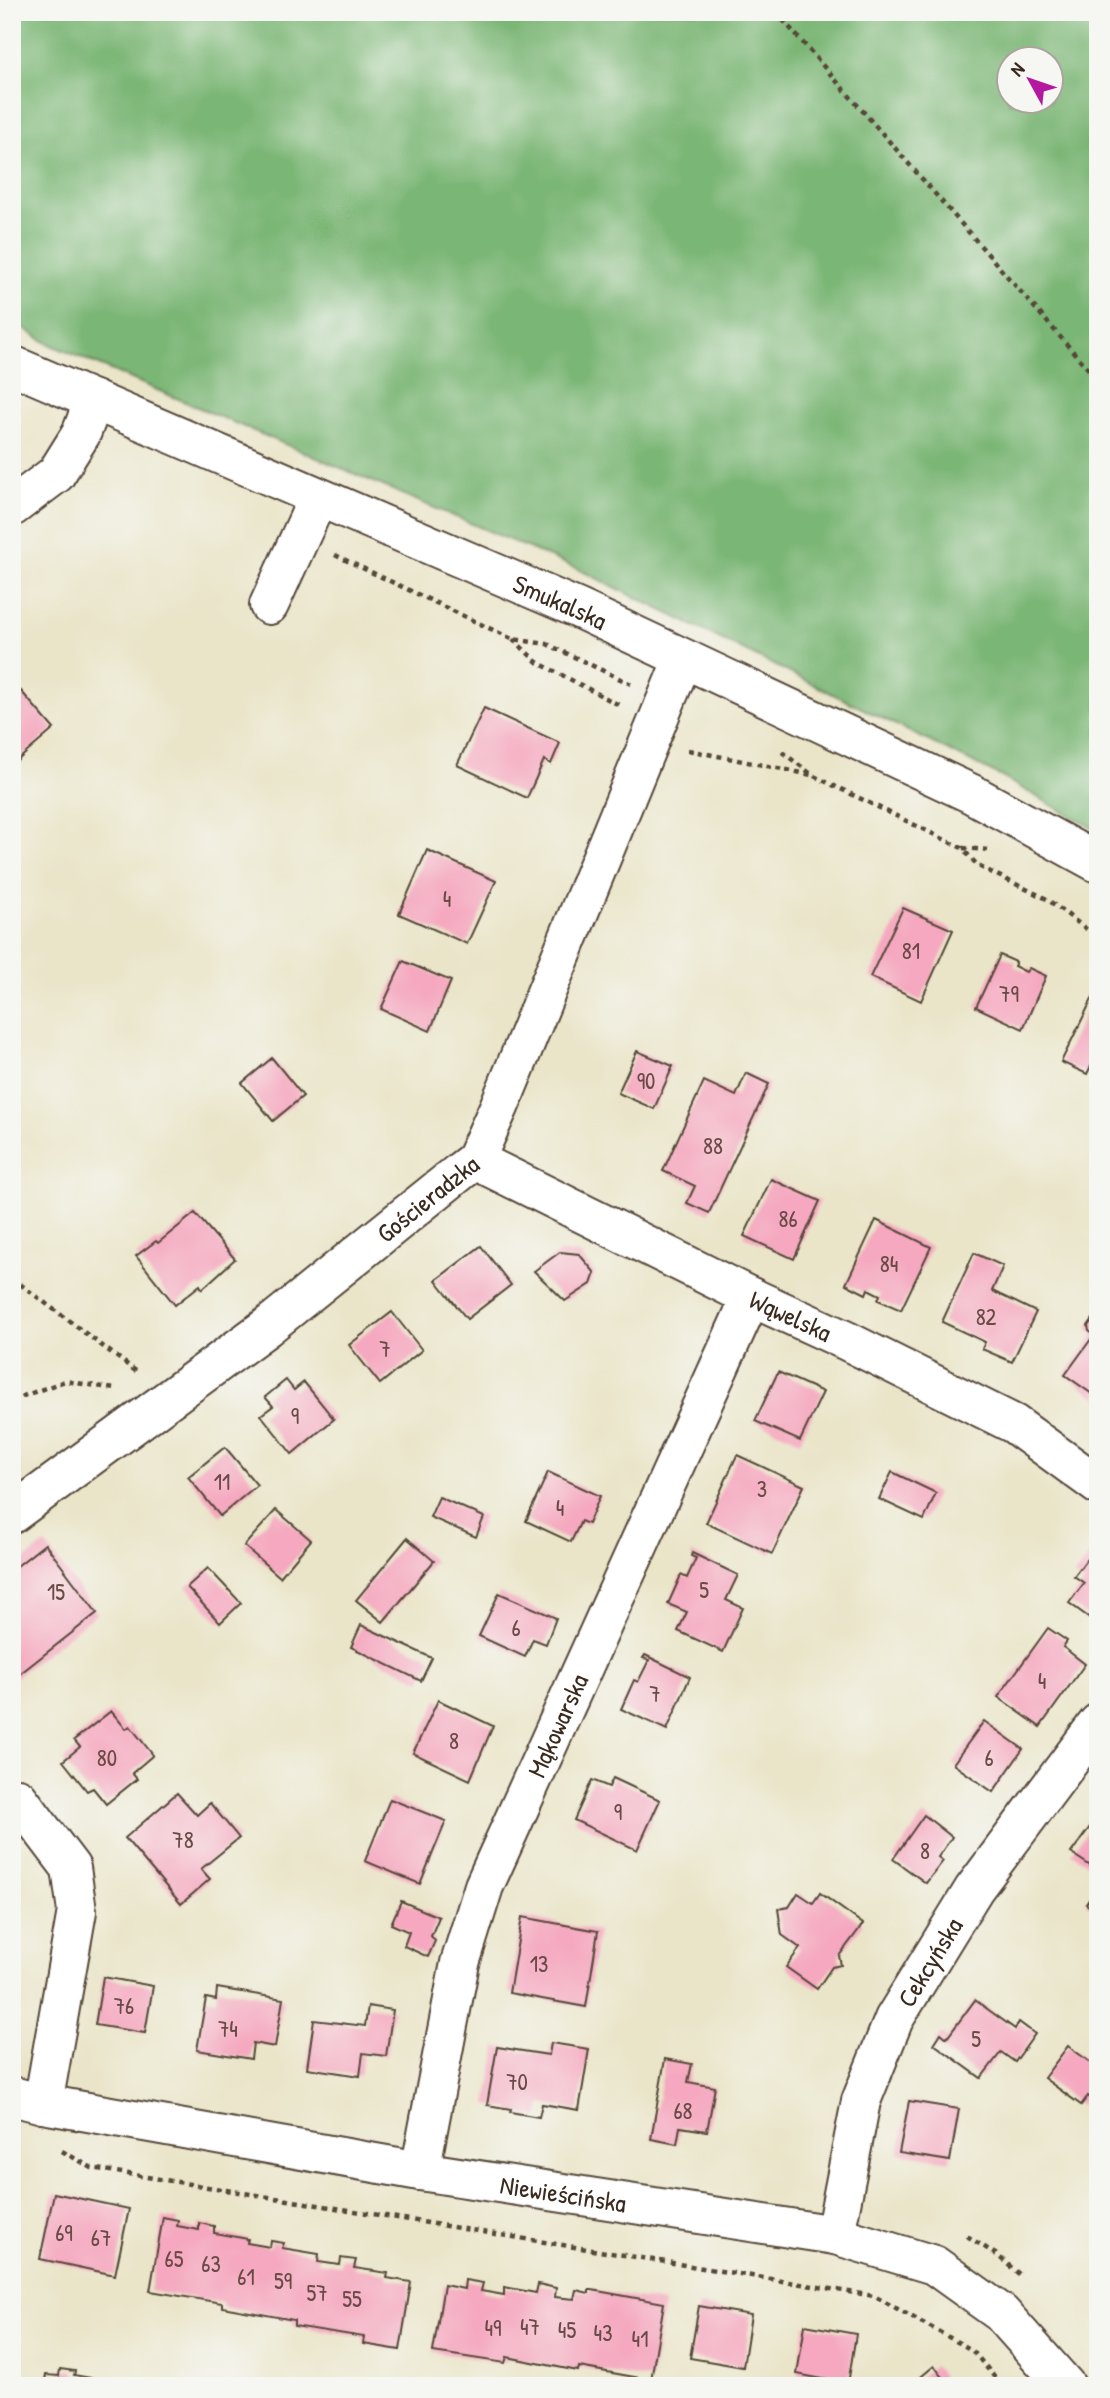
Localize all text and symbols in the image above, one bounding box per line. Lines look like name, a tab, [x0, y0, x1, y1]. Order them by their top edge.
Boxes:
north arrow	[995, 46, 1064, 116]
text: N	[1004, 57, 1030, 81]
street label: Smukalska	[508, 565, 613, 637]
house number: 4	[443, 883, 451, 914]
house number: 81	[902, 935, 920, 966]
house number: 79	[999, 978, 1019, 1009]
house number: 90	[637, 1065, 655, 1096]
house number: 88	[703, 1130, 723, 1161]
street label: Gościeradzka	[369, 1146, 486, 1250]
house number: 86	[778, 1203, 798, 1234]
house number: 84	[880, 1248, 898, 1279]
street label: Wąwelska	[744, 1281, 838, 1349]
house number: 82	[976, 1301, 997, 1332]
house number: 7	[379, 1333, 391, 1364]
house number: 9	[291, 1400, 299, 1431]
house number: 11	[214, 1466, 230, 1497]
house number: 3	[757, 1473, 767, 1504]
house number: 4	[556, 1492, 564, 1523]
house number: 5	[699, 1574, 709, 1605]
house number: 15	[47, 1576, 65, 1607]
house number: 6	[511, 1612, 521, 1643]
house number: 4	[1038, 1665, 1046, 1696]
street label: Mąkowarska	[518, 1668, 596, 1783]
house number: 7	[649, 1678, 661, 1709]
house number: 8	[449, 1725, 459, 1756]
house number: 80	[97, 1742, 117, 1773]
house number: 6	[984, 1742, 994, 1773]
house number: 9	[614, 1796, 622, 1827]
house number: 78	[172, 1824, 194, 1855]
house number: 8	[920, 1835, 930, 1866]
street label: Cekcyńska	[888, 1910, 970, 2013]
house number: 13	[530, 1948, 548, 1979]
house number: 76	[114, 1990, 134, 2021]
house number: 74	[218, 2013, 238, 2044]
house number: 5	[971, 2023, 981, 2054]
house number: 70	[506, 2066, 528, 2097]
house number: 68	[673, 2095, 693, 2126]
street label: Niewieścińska	[498, 2166, 629, 2220]
house number: 69	[55, 2217, 73, 2248]
house number: 67	[91, 2222, 111, 2253]
house number: 65	[165, 2243, 184, 2274]
house number: 63	[201, 2248, 221, 2279]
house number: 61	[237, 2261, 255, 2292]
house number: 59	[274, 2265, 292, 2296]
house number: 57	[306, 2277, 328, 2308]
house number: 55	[342, 2283, 362, 2314]
house number: 47	[520, 2311, 540, 2342]
house number: 49	[484, 2312, 502, 2343]
house number: 45	[558, 2314, 576, 2345]
house number: 43	[594, 2317, 612, 2348]
house number: 41	[632, 2323, 648, 2354]

